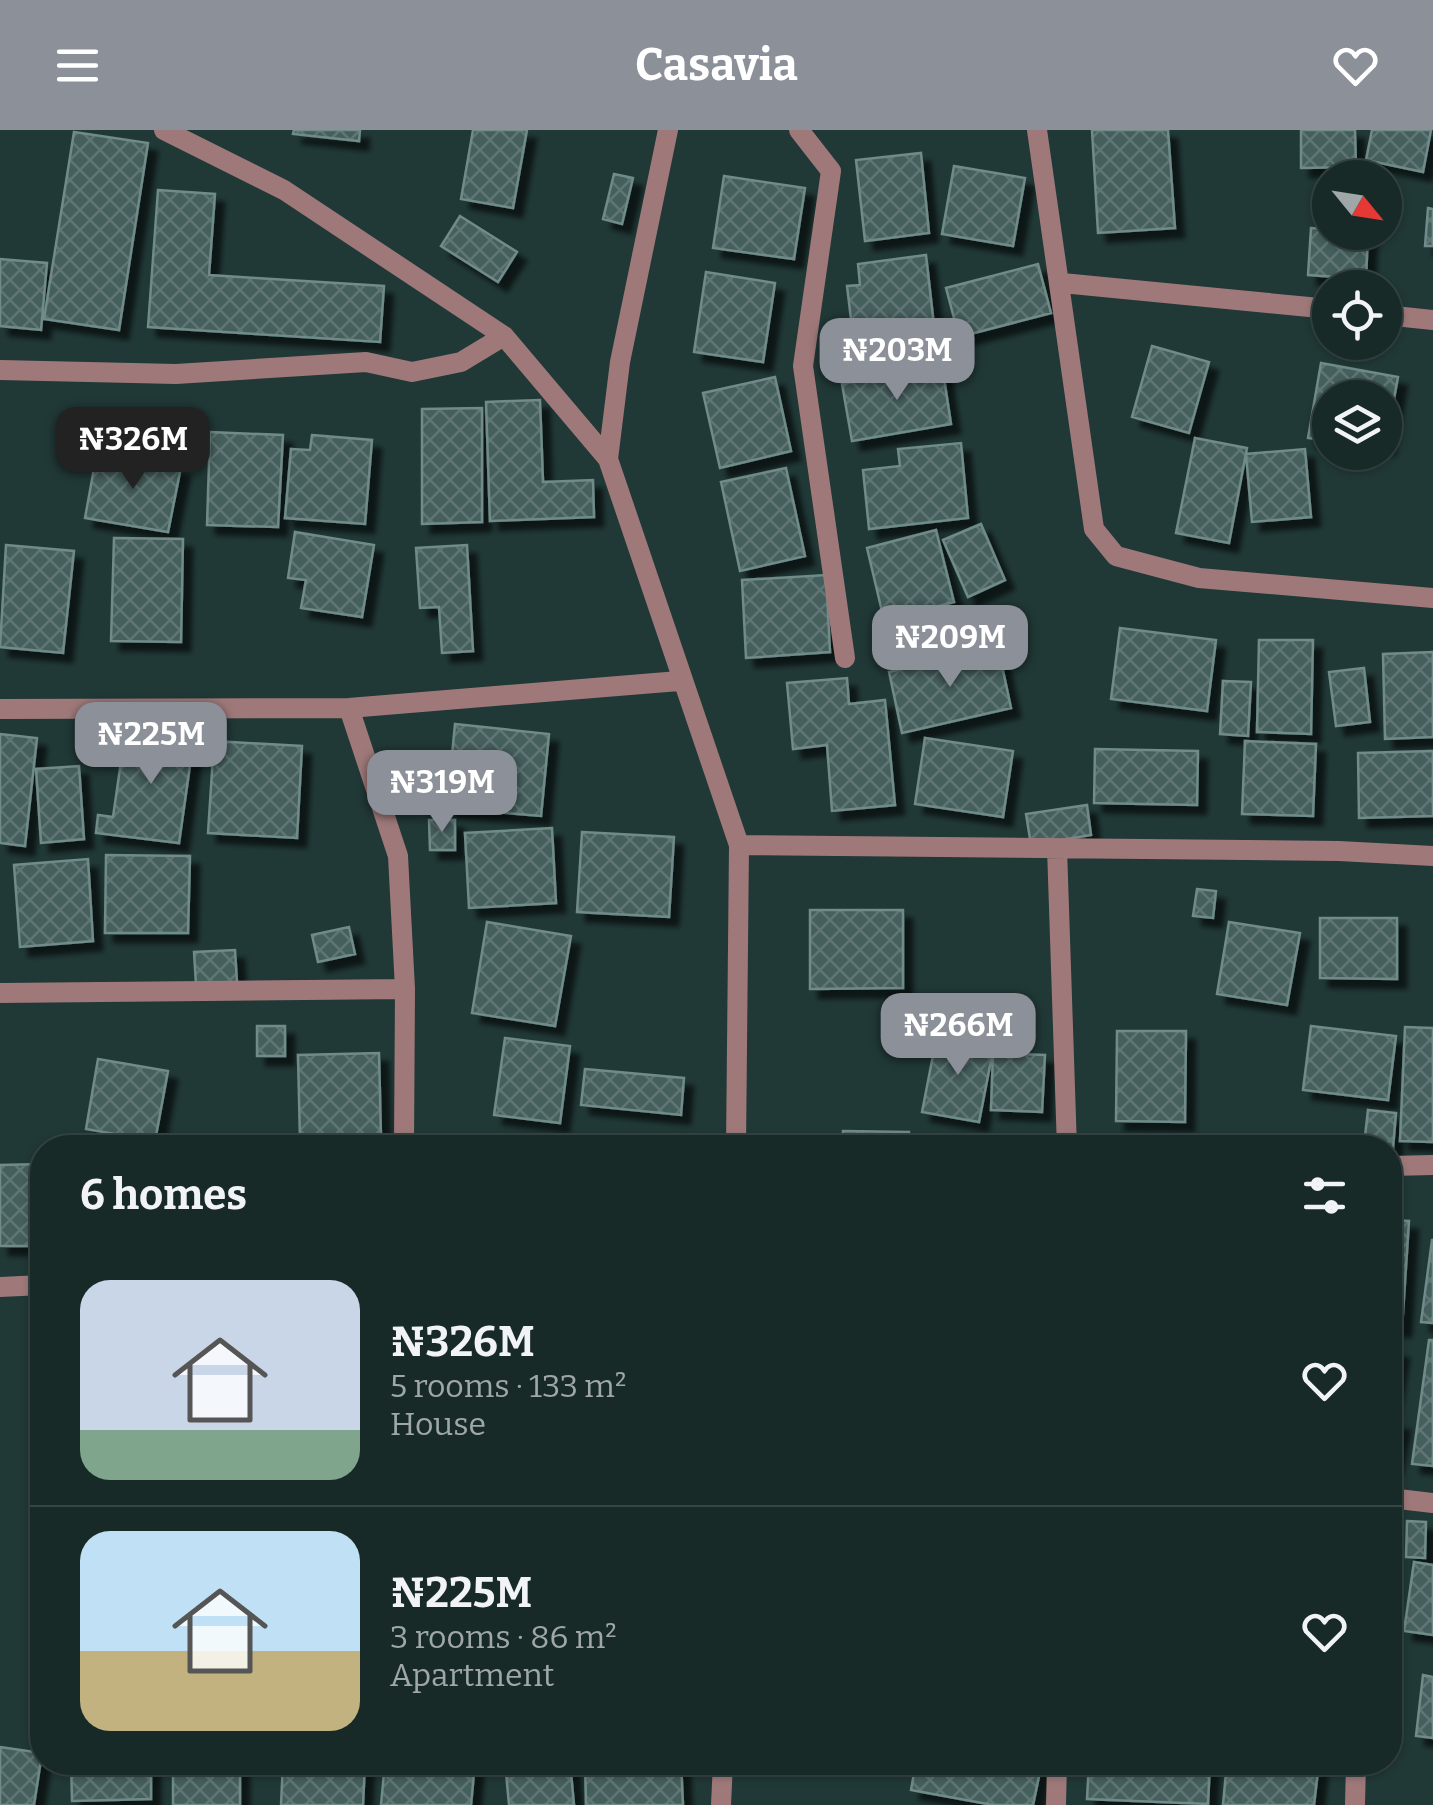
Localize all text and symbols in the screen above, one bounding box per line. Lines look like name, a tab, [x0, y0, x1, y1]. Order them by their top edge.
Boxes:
icon: menu	[50, 38, 105, 93]
text: Casavia	[635, 38, 798, 92]
icon: heart	[1328, 38, 1383, 93]
north arrow	[1312, 160, 1402, 250]
map controls	[1312, 160, 1402, 470]
button: locate	[1312, 270, 1402, 360]
pin: ₦203M	[827, 318, 967, 403]
text: ₦203M	[842, 331, 952, 369]
button: layers	[1312, 380, 1402, 470]
pin: ₦326M	[63, 407, 203, 492]
text: ₦326M	[78, 420, 188, 458]
pin: ₦209M	[880, 605, 1020, 690]
text: ₦209M	[894, 618, 1006, 656]
pin: ₦225M	[81, 702, 221, 787]
text: ₦225M	[97, 715, 205, 753]
pin: ₦319M	[372, 750, 512, 835]
text: ₦319M	[389, 763, 495, 801]
pin: ₦266M	[888, 993, 1028, 1078]
text: ₦266M	[903, 1006, 1013, 1044]
icon: filters	[1297, 1168, 1352, 1223]
text: 6 homes	[80, 1170, 247, 1220]
text: ₦326M	[390, 1317, 535, 1367]
icon: home	[160, 1320, 280, 1440]
icon: heart	[1297, 1353, 1352, 1408]
text: 5 rooms · 133 m²	[390, 1367, 626, 1405]
text: House	[390, 1405, 486, 1443]
text: ₦225M	[390, 1568, 532, 1618]
icon: home	[160, 1571, 280, 1691]
icon: heart	[1297, 1604, 1352, 1659]
text: 3 rooms · 86 m²	[390, 1618, 617, 1656]
text: Apartment	[390, 1656, 554, 1694]

